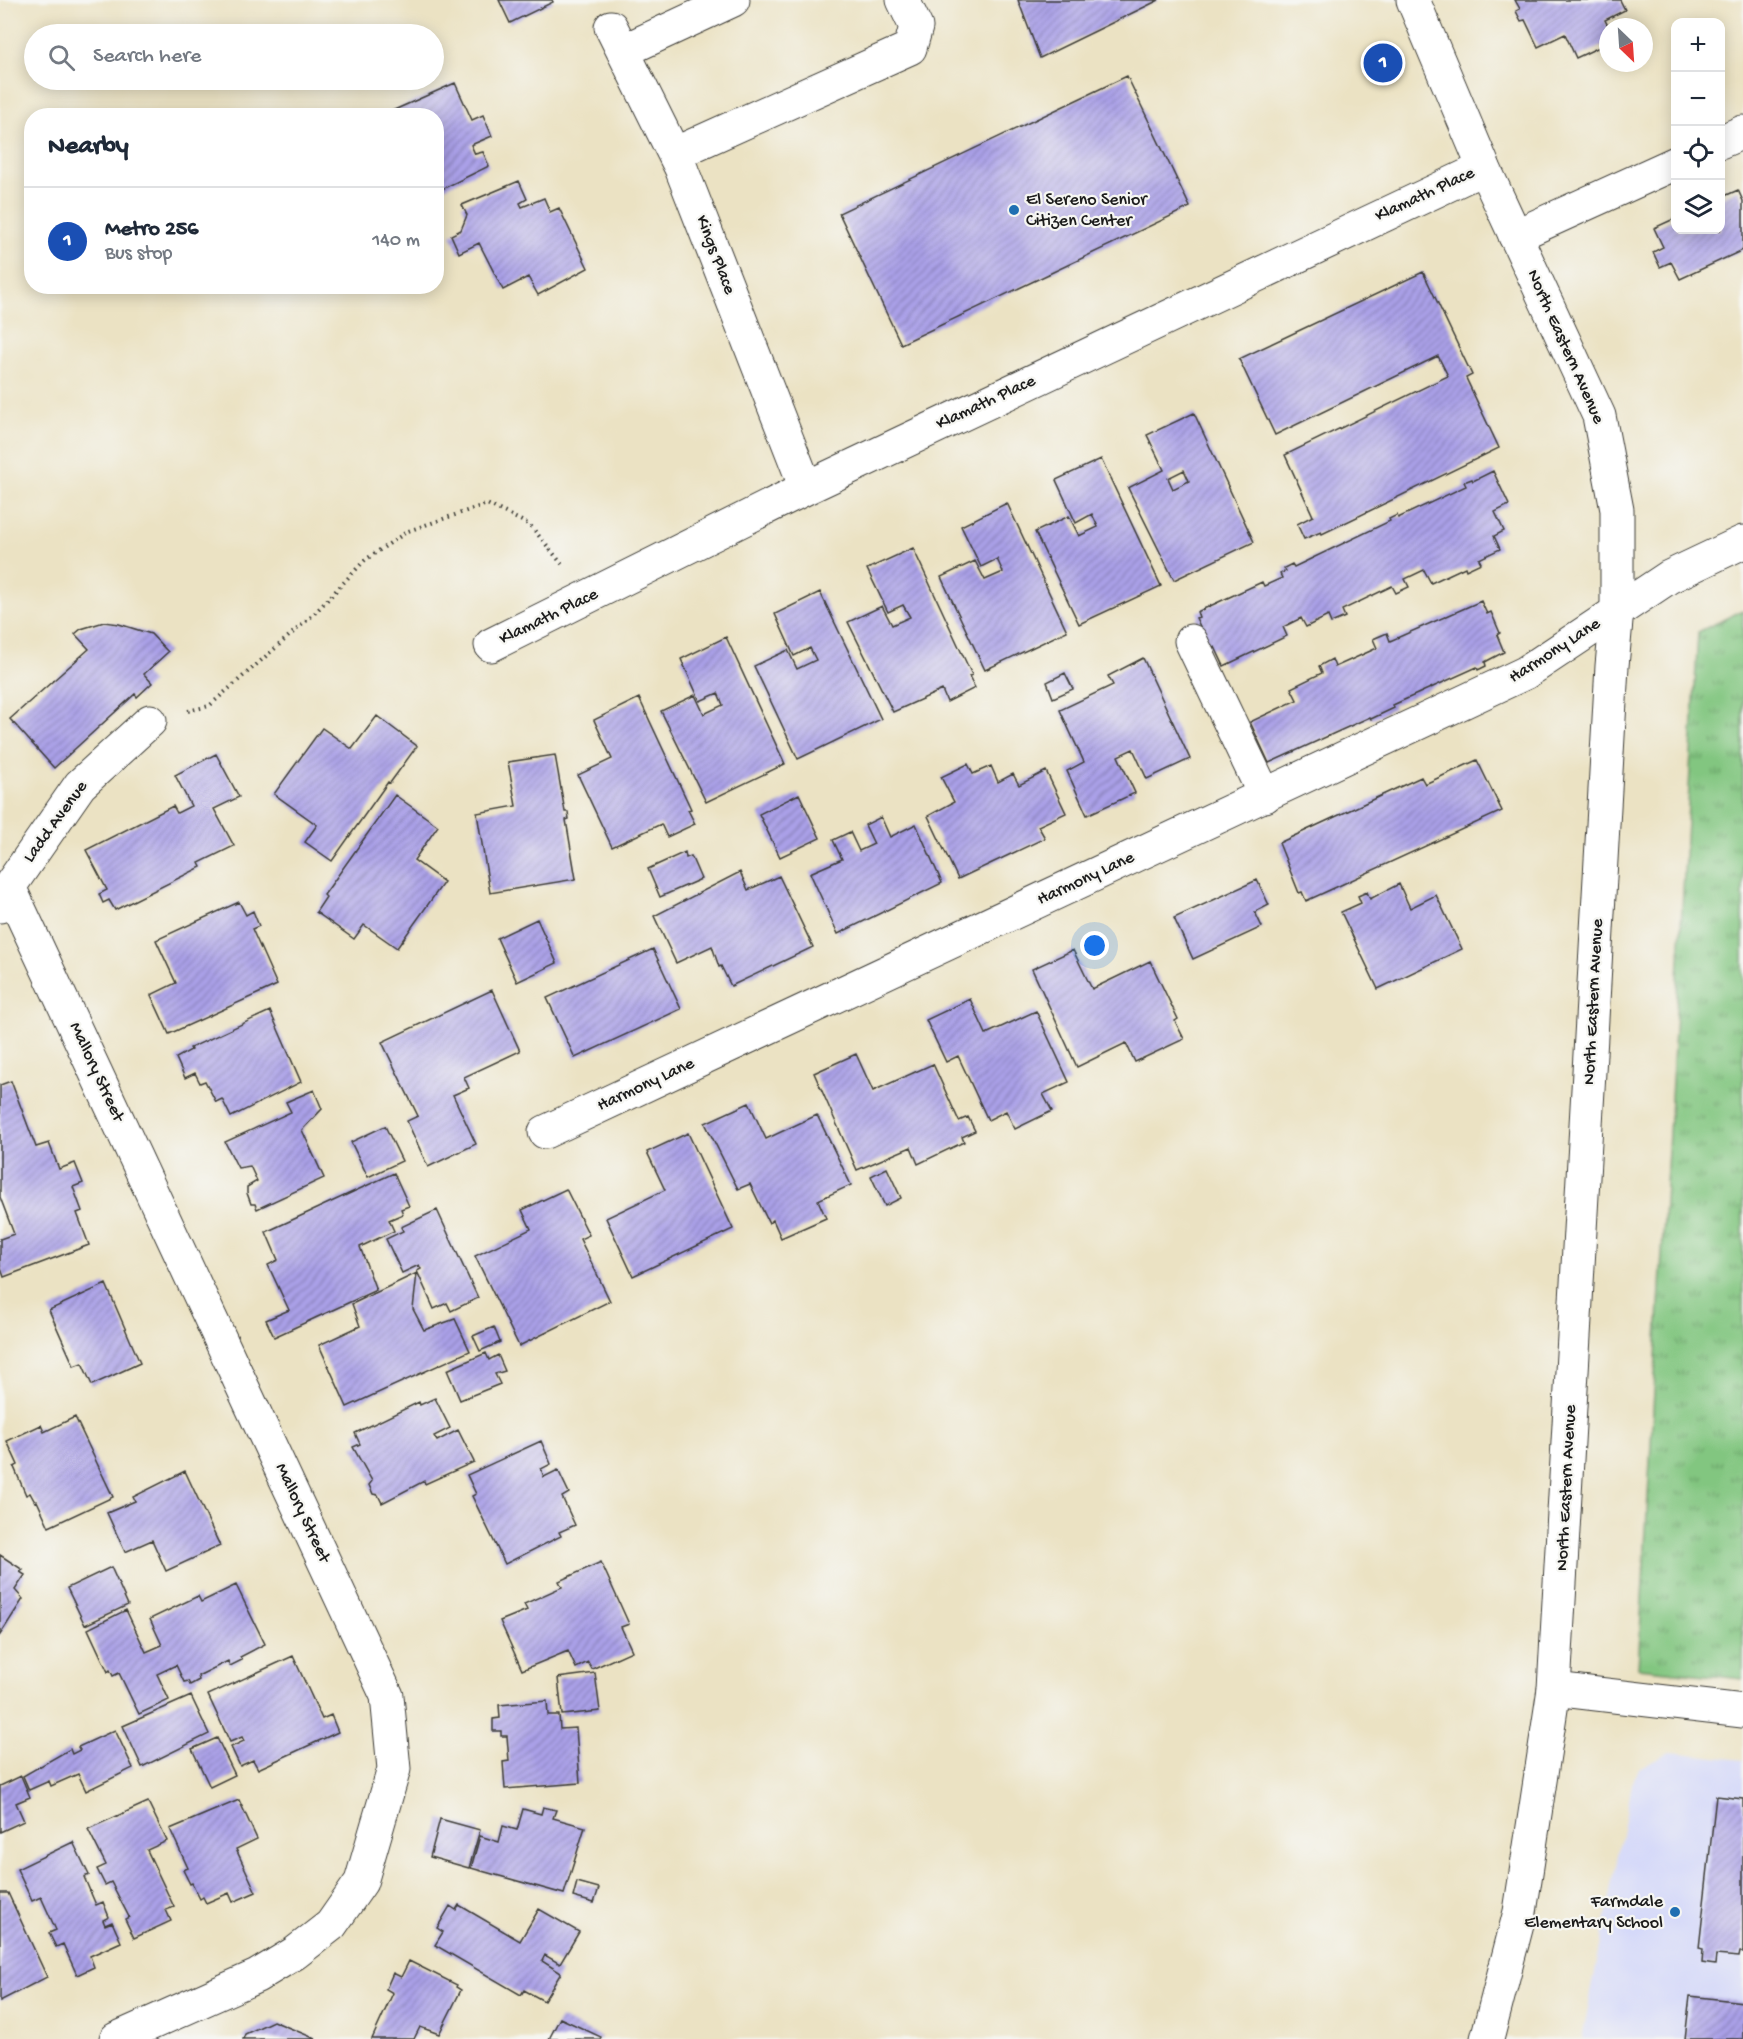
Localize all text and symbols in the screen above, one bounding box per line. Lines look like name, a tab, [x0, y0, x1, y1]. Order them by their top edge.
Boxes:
north arrow	[1599, 18, 1653, 72]
map controls	[1671, 18, 1725, 234]
button: +	[1671, 18, 1725, 72]
search box	[24, 24, 444, 90]
pin: 1	[1364, 40, 1402, 86]
icon: search	[45, 41, 78, 74]
text: Search here	[93, 44, 201, 70]
button: −	[1671, 72, 1725, 126]
button: locate	[1671, 126, 1725, 180]
text: Nearby	[48, 132, 129, 163]
street label: Klamath Place	[1372, 163, 1479, 227]
button: layers	[1671, 180, 1725, 234]
place label: El Sereno Senior Citizen Center	[1026, 190, 1148, 232]
marker: El Sereno Senior Citizen Center	[1007, 203, 1021, 217]
street label: Kings Place	[690, 213, 740, 298]
text: Metro 256	[105, 217, 199, 243]
text: 1	[63, 230, 72, 253]
text: 140 m	[372, 230, 420, 253]
text: Bus stop	[105, 243, 172, 266]
street label: North Eastern Avenue	[1522, 267, 1609, 428]
street label: Klamath Place	[933, 371, 1040, 435]
street label: Klamath Place	[496, 584, 602, 650]
street label: Harmony Lane	[1505, 613, 1605, 688]
street label: Ladd Avenue	[19, 776, 93, 867]
street label: Harmony Lane	[1034, 847, 1139, 911]
street label: North Eastern Avenue	[1579, 918, 1609, 1086]
your location	[1080, 931, 1109, 960]
street label: Mallory Street	[64, 1019, 129, 1127]
street label: Harmony Lane	[594, 1053, 699, 1117]
street label: North Eastern Avenue	[1552, 1404, 1582, 1572]
street label: Mallory Street	[270, 1460, 335, 1568]
place label: Farmdale Elementary School	[1524, 1892, 1664, 1934]
marker: Farmdale Elementary School	[1668, 1905, 1682, 1919]

